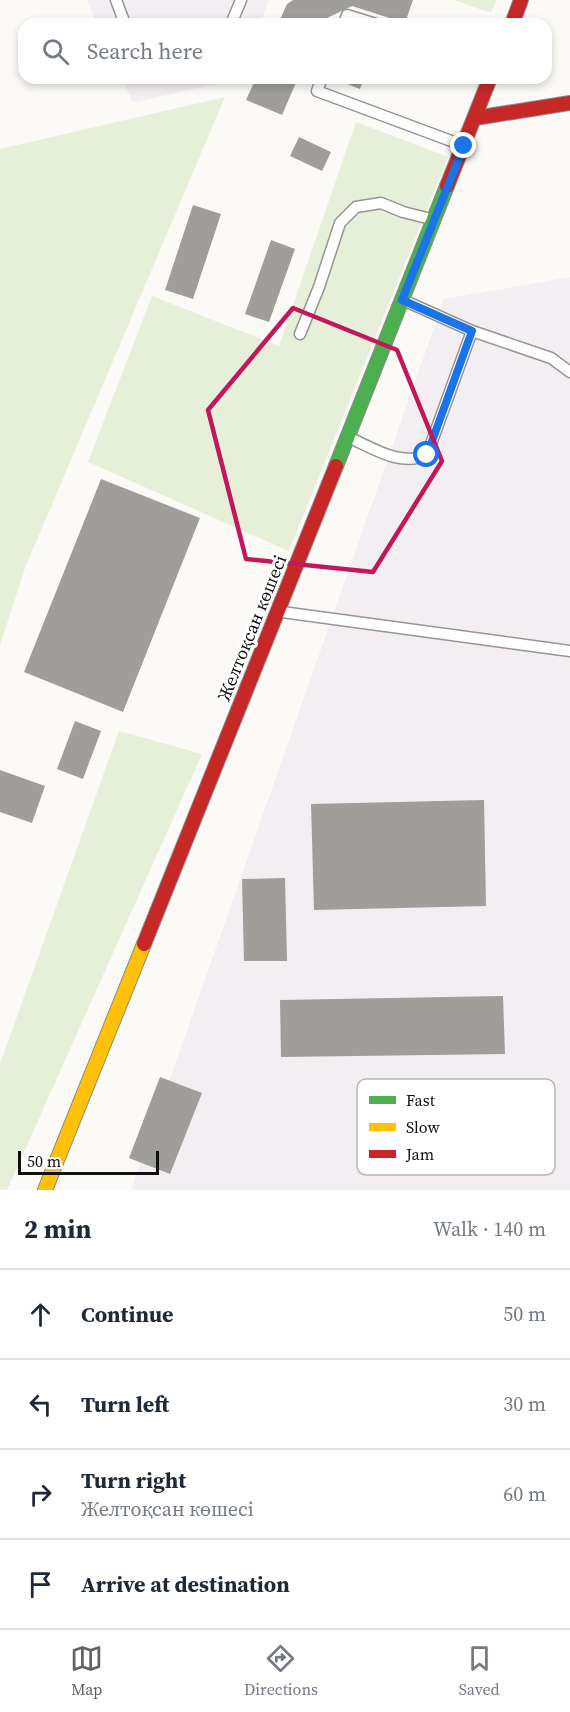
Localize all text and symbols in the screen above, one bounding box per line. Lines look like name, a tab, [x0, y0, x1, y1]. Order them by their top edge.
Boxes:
search box	[18, 18, 552, 84]
icon: search	[39, 35, 72, 68]
text: Search here	[87, 36, 203, 66]
route end	[450, 132, 476, 158]
route start	[413, 441, 439, 467]
street label: Желтоқсан көшесі	[211, 551, 292, 705]
legend	[357, 1079, 555, 1175]
text: Fast	[406, 1089, 436, 1111]
text: Slow	[406, 1116, 441, 1138]
text: Jam	[405, 1143, 434, 1165]
scale bar	[18, 1148, 159, 1176]
text: 50 m	[27, 1150, 61, 1172]
text: 2 min	[24, 1211, 91, 1247]
text: Walk · 140 m	[433, 1215, 546, 1243]
icon: ahead	[24, 1298, 57, 1331]
text: Continue	[81, 1299, 174, 1329]
text: 50 m	[503, 1300, 546, 1328]
icon: left	[24, 1388, 57, 1421]
text: Turn left	[81, 1389, 169, 1419]
text: 30 m	[503, 1390, 546, 1418]
text: Turn right	[81, 1465, 186, 1495]
icon: right	[24, 1478, 57, 1511]
text: 60 m	[503, 1480, 546, 1508]
text: Желтоқсан көшесі	[81, 1495, 254, 1523]
icon: arrive	[24, 1568, 57, 1601]
text: Arrive at destination	[81, 1569, 290, 1599]
tab: Map	[70, 1642, 103, 1700]
tab: Directions	[244, 1642, 318, 1700]
tab: Saved	[459, 1642, 500, 1700]

